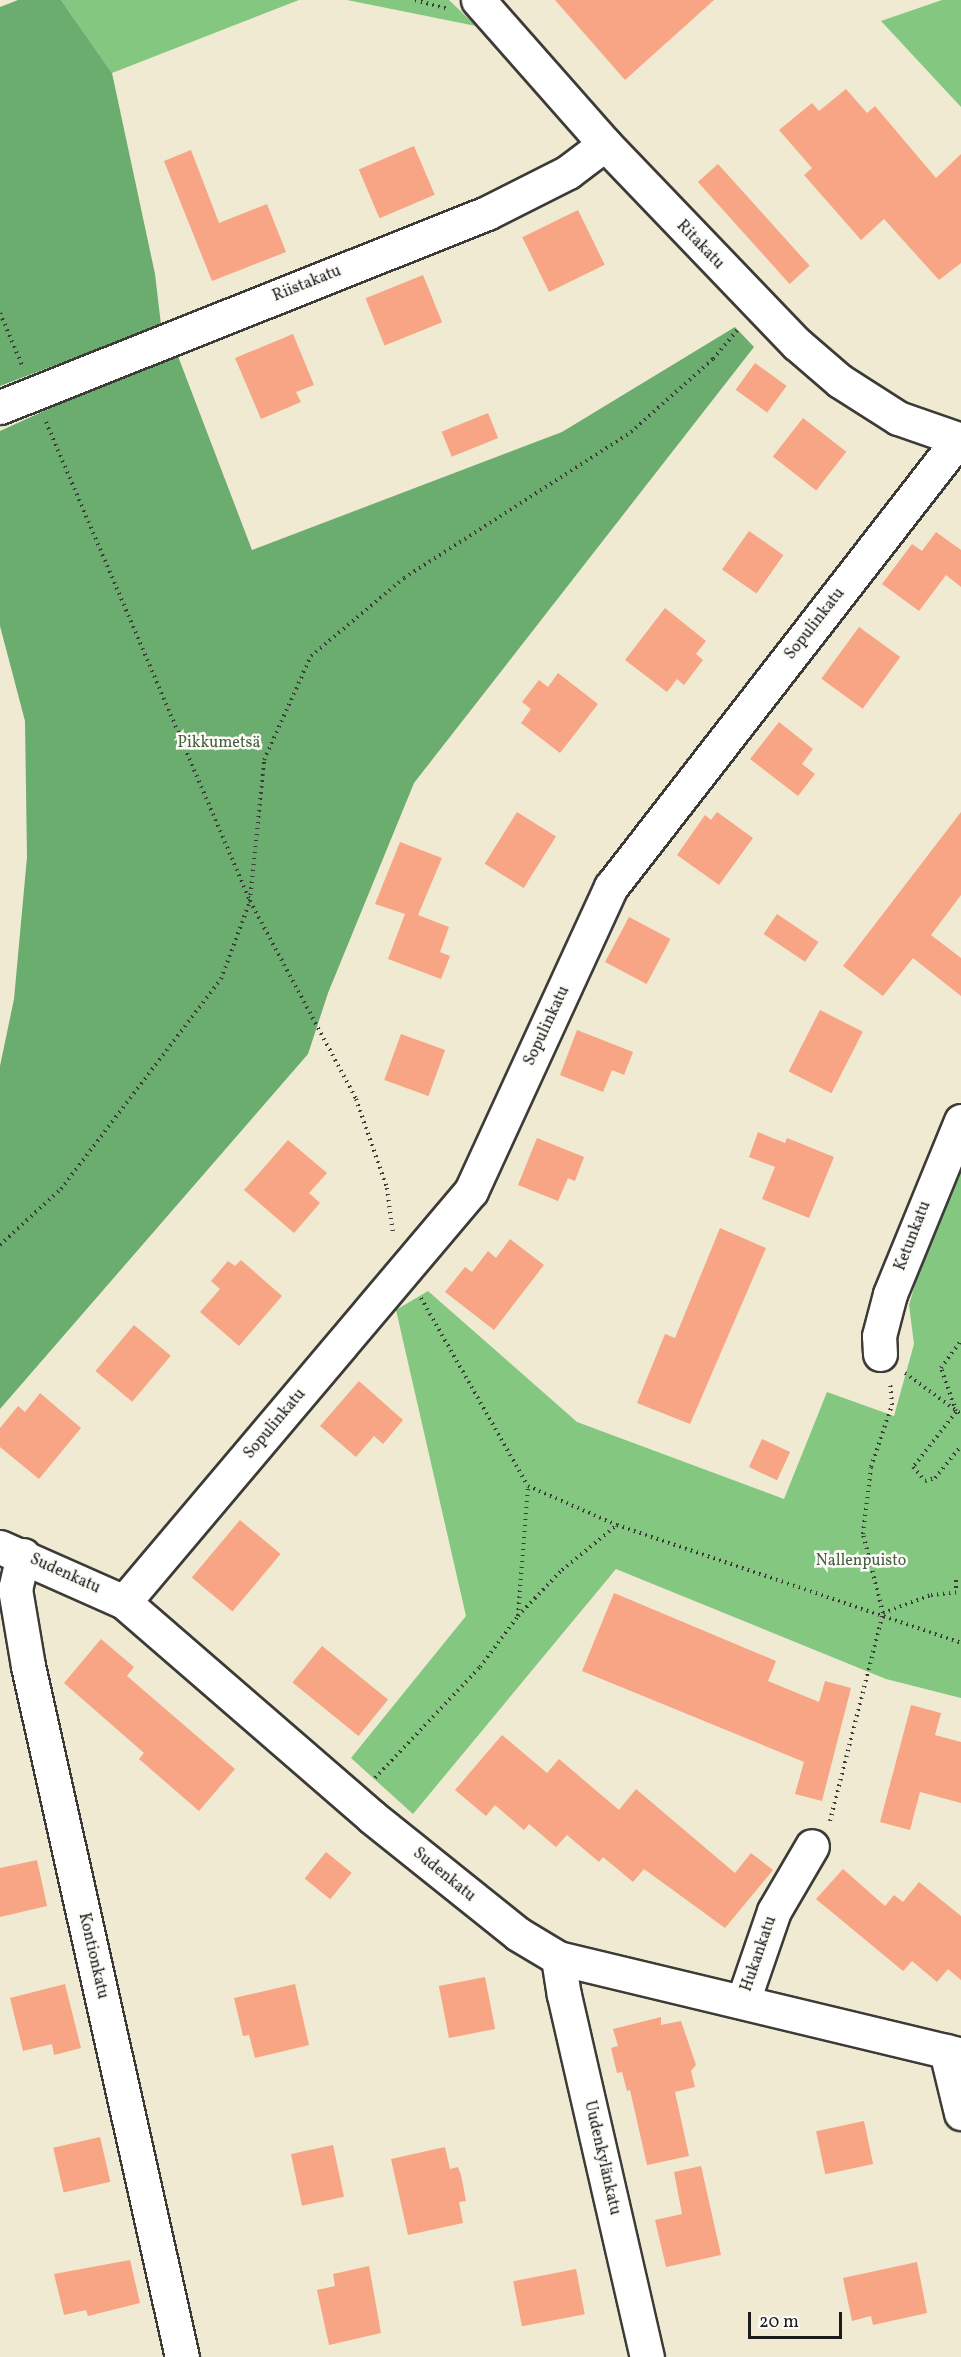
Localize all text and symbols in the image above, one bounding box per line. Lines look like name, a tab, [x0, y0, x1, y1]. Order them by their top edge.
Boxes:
street label: Ritakatu	[672, 217, 728, 273]
street label: Riistakatu	[270, 262, 344, 306]
street label: Sopulinkatu	[781, 584, 849, 664]
park label: Pikkumetsä	[178, 733, 260, 753]
street label: Sopulinkatu	[520, 983, 574, 1069]
street label: Ketunkatu	[891, 1198, 935, 1274]
street label: Sopulinkatu	[240, 1385, 310, 1463]
street label: Sudenkatu	[27, 1550, 103, 1598]
park label: Nallenpuisto	[816, 1551, 906, 1571]
street label: Sudenkatu	[409, 1844, 479, 1906]
street label: Kontionkatu	[74, 1911, 112, 2001]
street label: Hukankatu	[737, 1914, 781, 1994]
street label: Uudenkylänkatu	[580, 2099, 624, 2217]
scale bar	[751, 2300, 846, 2338]
text: 20 m	[759, 2310, 799, 2335]

